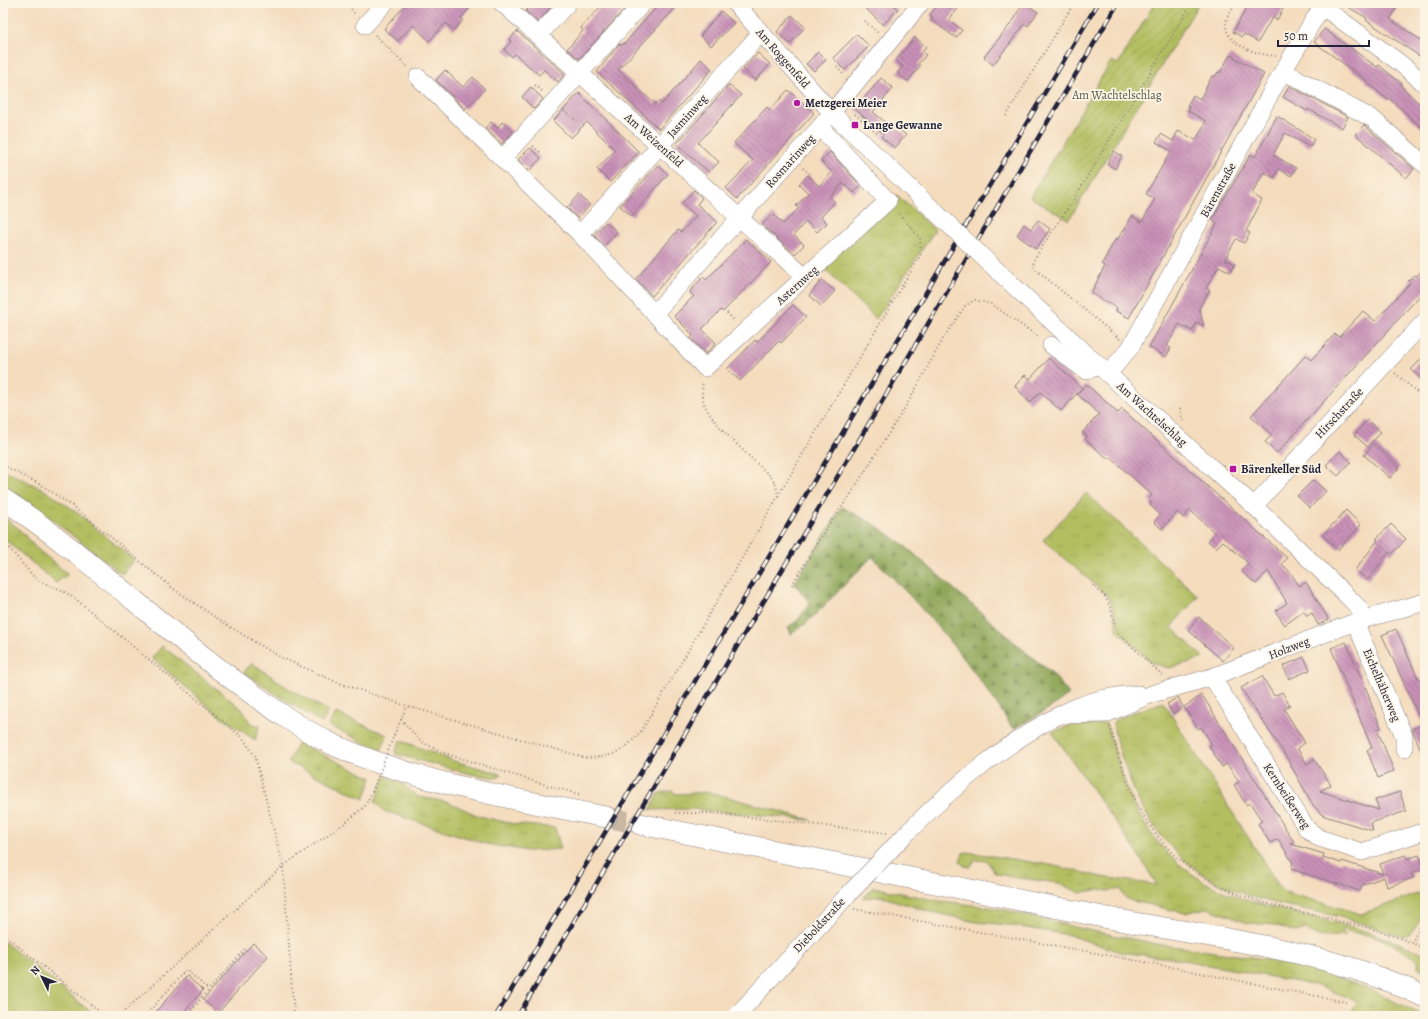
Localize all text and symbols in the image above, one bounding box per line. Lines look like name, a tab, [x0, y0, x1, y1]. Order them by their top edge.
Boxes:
scale bar	[1278, 22, 1369, 48]
street label: Am Roggenfeld	[752, 24, 814, 92]
text: 50 m	[1284, 28, 1308, 44]
park label: Am Wachtelschlag	[1071, 87, 1162, 103]
street label: Jasminweg	[663, 91, 711, 141]
place label: Metzgerei Meier	[805, 95, 887, 111]
marker: Metzgerei Meier	[792, 98, 802, 108]
street label: Am Weizenfeld	[620, 109, 687, 171]
place label: Lange Gewanne	[863, 117, 943, 133]
marker: Lange Gewanne	[850, 120, 860, 130]
street label: Rosmarinweg	[762, 131, 818, 191]
street label: Bärenstraße	[1196, 160, 1240, 220]
street label: Asternweg	[772, 262, 822, 309]
street label: Am Wachtelschlag	[1113, 377, 1191, 450]
street label: Hirschstraße	[1311, 384, 1367, 442]
place label: Bärenkeller Süd	[1241, 461, 1322, 477]
marker: Bärenkeller Süd	[1228, 464, 1238, 474]
street label: Holzweg	[1266, 633, 1312, 663]
street label: Eichelhäherweg	[1359, 646, 1405, 724]
street label: Kernbeißerweg	[1260, 760, 1314, 832]
street label: Dieboldstraße	[789, 894, 849, 956]
north arrow	[22, 957, 62, 997]
text: N	[27, 962, 43, 979]

